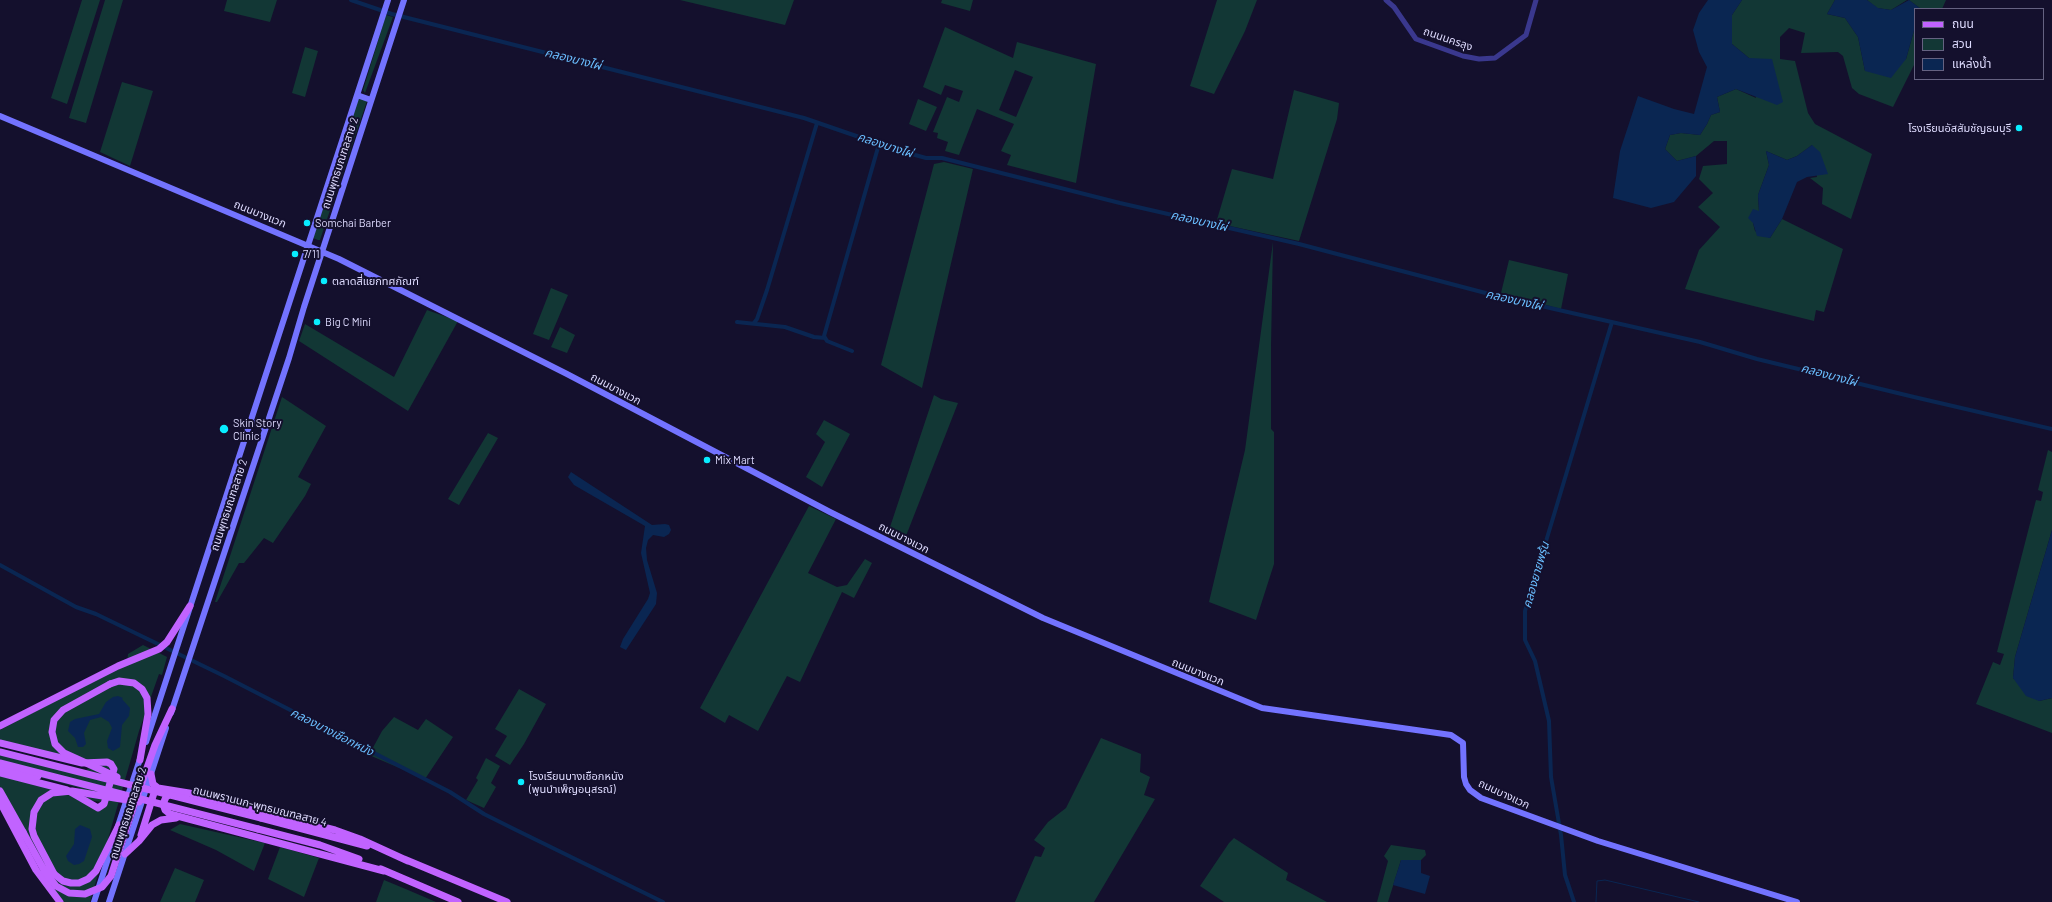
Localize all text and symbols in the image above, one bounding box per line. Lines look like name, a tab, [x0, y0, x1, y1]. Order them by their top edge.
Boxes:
legend	[1914, 8, 2044, 80]
text: ถนน	[1952, 16, 1974, 30]
street label: ถนนนครลุง	[1422, 24, 1474, 54]
text: สวน	[1952, 36, 1972, 50]
water label: คลองบางไผ่	[543, 45, 603, 73]
text: แหล่งน้ำ	[1952, 56, 1991, 70]
street label: ถนนพุทธมณฑลสาย 2	[319, 115, 361, 211]
place label: โรงเรียนอัสสัมชัญธนบุรี	[1908, 121, 2011, 135]
marker: โรงเรียนอัสสัมชัญธนบุรี	[2014, 123, 2024, 133]
water label: คลองบางไผ่	[855, 129, 915, 161]
street label: ถนนบางแวก	[232, 198, 288, 230]
water label: คลองบางไผ่	[1169, 208, 1229, 234]
place label: Somchai Barber	[315, 216, 391, 230]
marker: Somchai Barber	[302, 218, 312, 228]
place label: 7/11	[303, 247, 320, 261]
marker: 7/11	[290, 249, 300, 259]
place label: ตลาดสี่แยกทศกัณฑ์	[332, 274, 419, 288]
marker: ตลาดสี่แยกทศกัณฑ์	[319, 276, 329, 286]
water label: คลองบางไผ่	[1484, 287, 1544, 313]
place label: Big C Mini	[325, 315, 371, 329]
marker: Big C Mini	[312, 317, 322, 327]
water label: คลองบางไผ่	[1799, 361, 1859, 389]
street label: ถนนบางแวก	[588, 370, 644, 408]
place label: Skin Story Clinic	[233, 416, 282, 442]
marker: Skin Story Clinic	[218, 423, 230, 435]
place label: Mix Mart	[715, 453, 755, 467]
marker: Mix Mart	[702, 455, 712, 465]
street label: ถนนพุทธมณฑลสาย 2	[208, 457, 250, 553]
street label: ถนนบางแวก	[876, 520, 932, 556]
water label: คลองยายพรุ้น	[1520, 540, 1552, 610]
street label: ถนนบางแวก	[1170, 656, 1226, 688]
water label: คลองบางเชือกหนัง	[288, 705, 376, 759]
street label: ถนนพุทธมณฑลสาย 2	[107, 765, 149, 861]
place label: โรงเรียนบางเชือกหนัง (พูนบำเพ็ญอนุสรณ์)	[529, 769, 624, 795]
street label: ถนนบางแวก	[1476, 776, 1532, 812]
marker: โรงเรียนบางเชือกหนัง (พูนบำเพ็ญอนุสรณ์)	[516, 777, 526, 787]
street label: ถนนพรานนก-พุทธมณฑลสาย 4	[192, 783, 328, 829]

